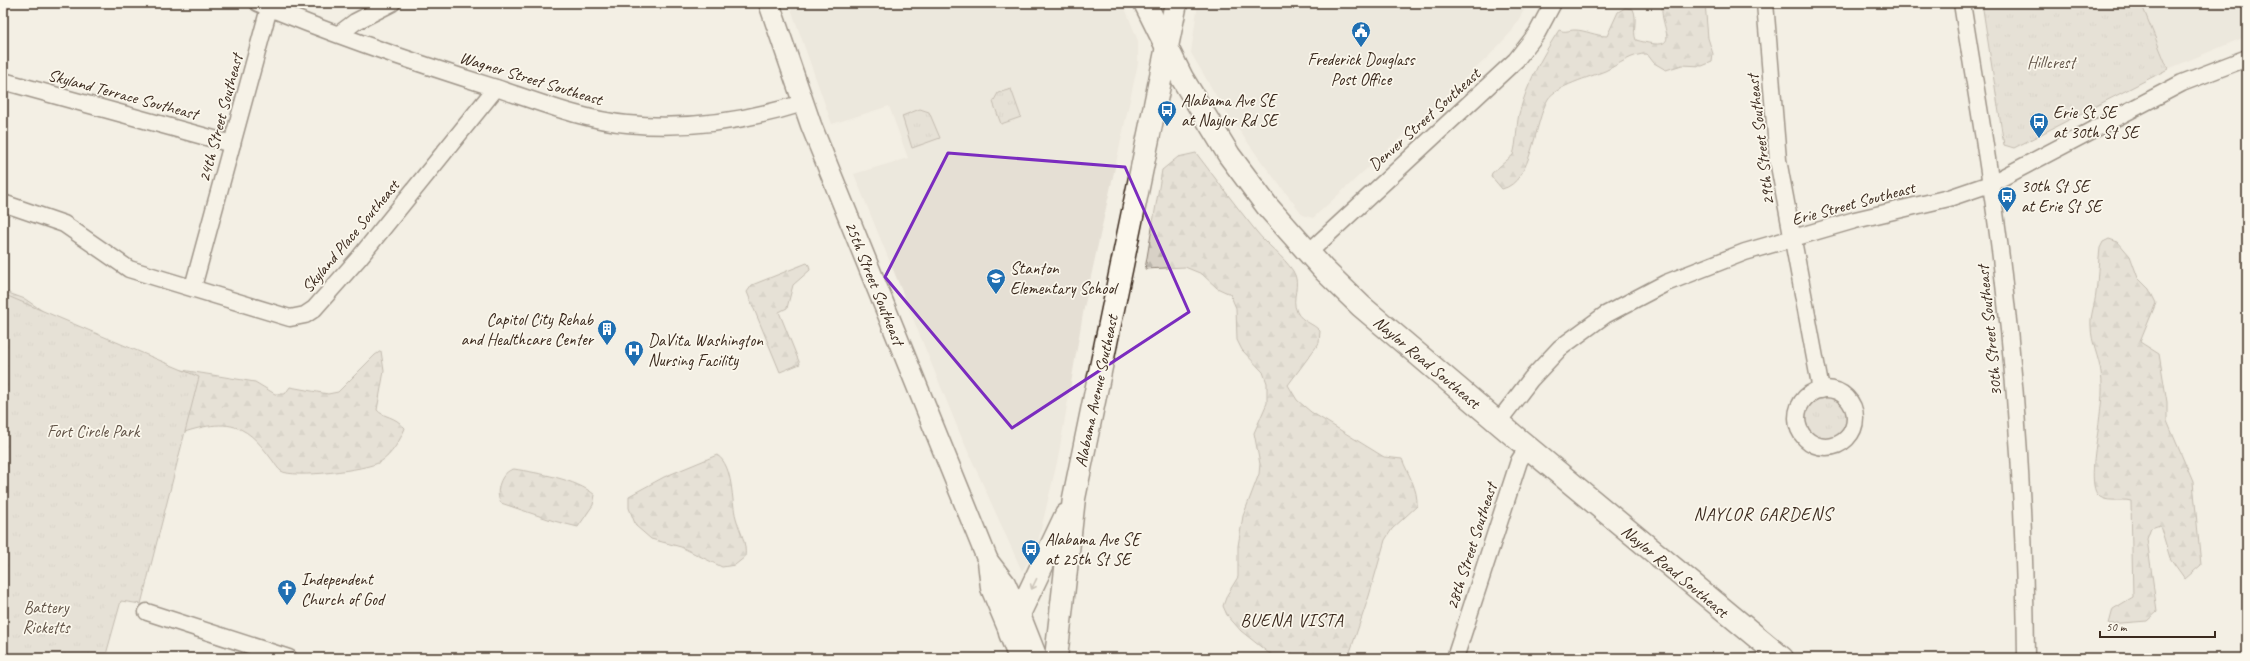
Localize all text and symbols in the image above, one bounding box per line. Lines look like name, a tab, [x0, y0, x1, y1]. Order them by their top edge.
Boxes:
public building icon: Frederick Douglass Post Office	[1350, 20, 1372, 48]
street label: Wagner Street Southeast	[457, 47, 607, 111]
place label: Frederick Douglass Post Office	[1308, 49, 1417, 90]
street label: 24th Street Southeast	[193, 50, 248, 184]
park label: Hillcrest	[2027, 52, 2077, 73]
street label: Denver Street Southeast	[1364, 62, 1486, 175]
street label: Skyland Terrace Southeast	[46, 64, 202, 125]
street label: 29th Street Southeast	[1742, 71, 1779, 207]
place label: Alabama Ave SE at Naylor Rd SE	[1181, 90, 1279, 131]
bus stop icon: Alabama Ave SE at Naylor Rd SE	[1156, 99, 1178, 127]
place label: Erie St SE at 30th St SE	[2053, 102, 2140, 143]
bus stop icon: Erie St SE at 30th St SE	[2028, 111, 2050, 139]
street label: Skyland Place Southeast	[297, 174, 405, 297]
street label: Erie Street Southeast	[1789, 176, 1919, 230]
place label: 30th St SE at Erie St SE	[2021, 176, 2103, 217]
bus stop icon: 30th St SE at Erie St SE	[1996, 185, 2018, 213]
street label: 25th Street Southeast	[840, 218, 910, 350]
place label: Stanton Elementary School	[1010, 258, 1119, 299]
street label: 30th Street Southeast	[1972, 262, 2007, 397]
school or university icon: Stanton Elementary School	[985, 267, 1007, 295]
place label: Capitol City Rehab and Healthcare Center	[461, 309, 595, 350]
street label: Alabama Avenue Southeast	[1070, 311, 1123, 469]
street label: Naylor Road Southeast	[1369, 312, 1486, 415]
building icon: Capitol City Rehab and Healthcare Center	[596, 318, 618, 346]
place label: DaVita Washington Nursing Facility	[648, 330, 764, 371]
hospital icon: DaVita Washington Nursing Facility	[623, 339, 645, 367]
park label: Fort Circle Park	[47, 421, 141, 442]
street label: 28th Street Southeast	[1441, 478, 1503, 612]
district label: NAYLOR GARDENS	[1694, 503, 1835, 525]
street label: Naylor Road Southeast	[1617, 521, 1734, 624]
place label: Alabama Ave SE at 25th St SE	[1045, 529, 1142, 570]
bus stop icon: Alabama Ave SE at 25th St SE	[1020, 538, 1042, 566]
place label: Independent Church of God	[301, 569, 386, 610]
church icon: Independent Church of God	[276, 578, 298, 606]
one-way arrow	[1030, 578, 1037, 590]
park label: Battery Ricketts	[22, 597, 71, 638]
district label: BUENA VISTA	[1240, 609, 1344, 631]
scale bar	[2100, 613, 2215, 639]
text: 50 m	[2106, 619, 2128, 635]

